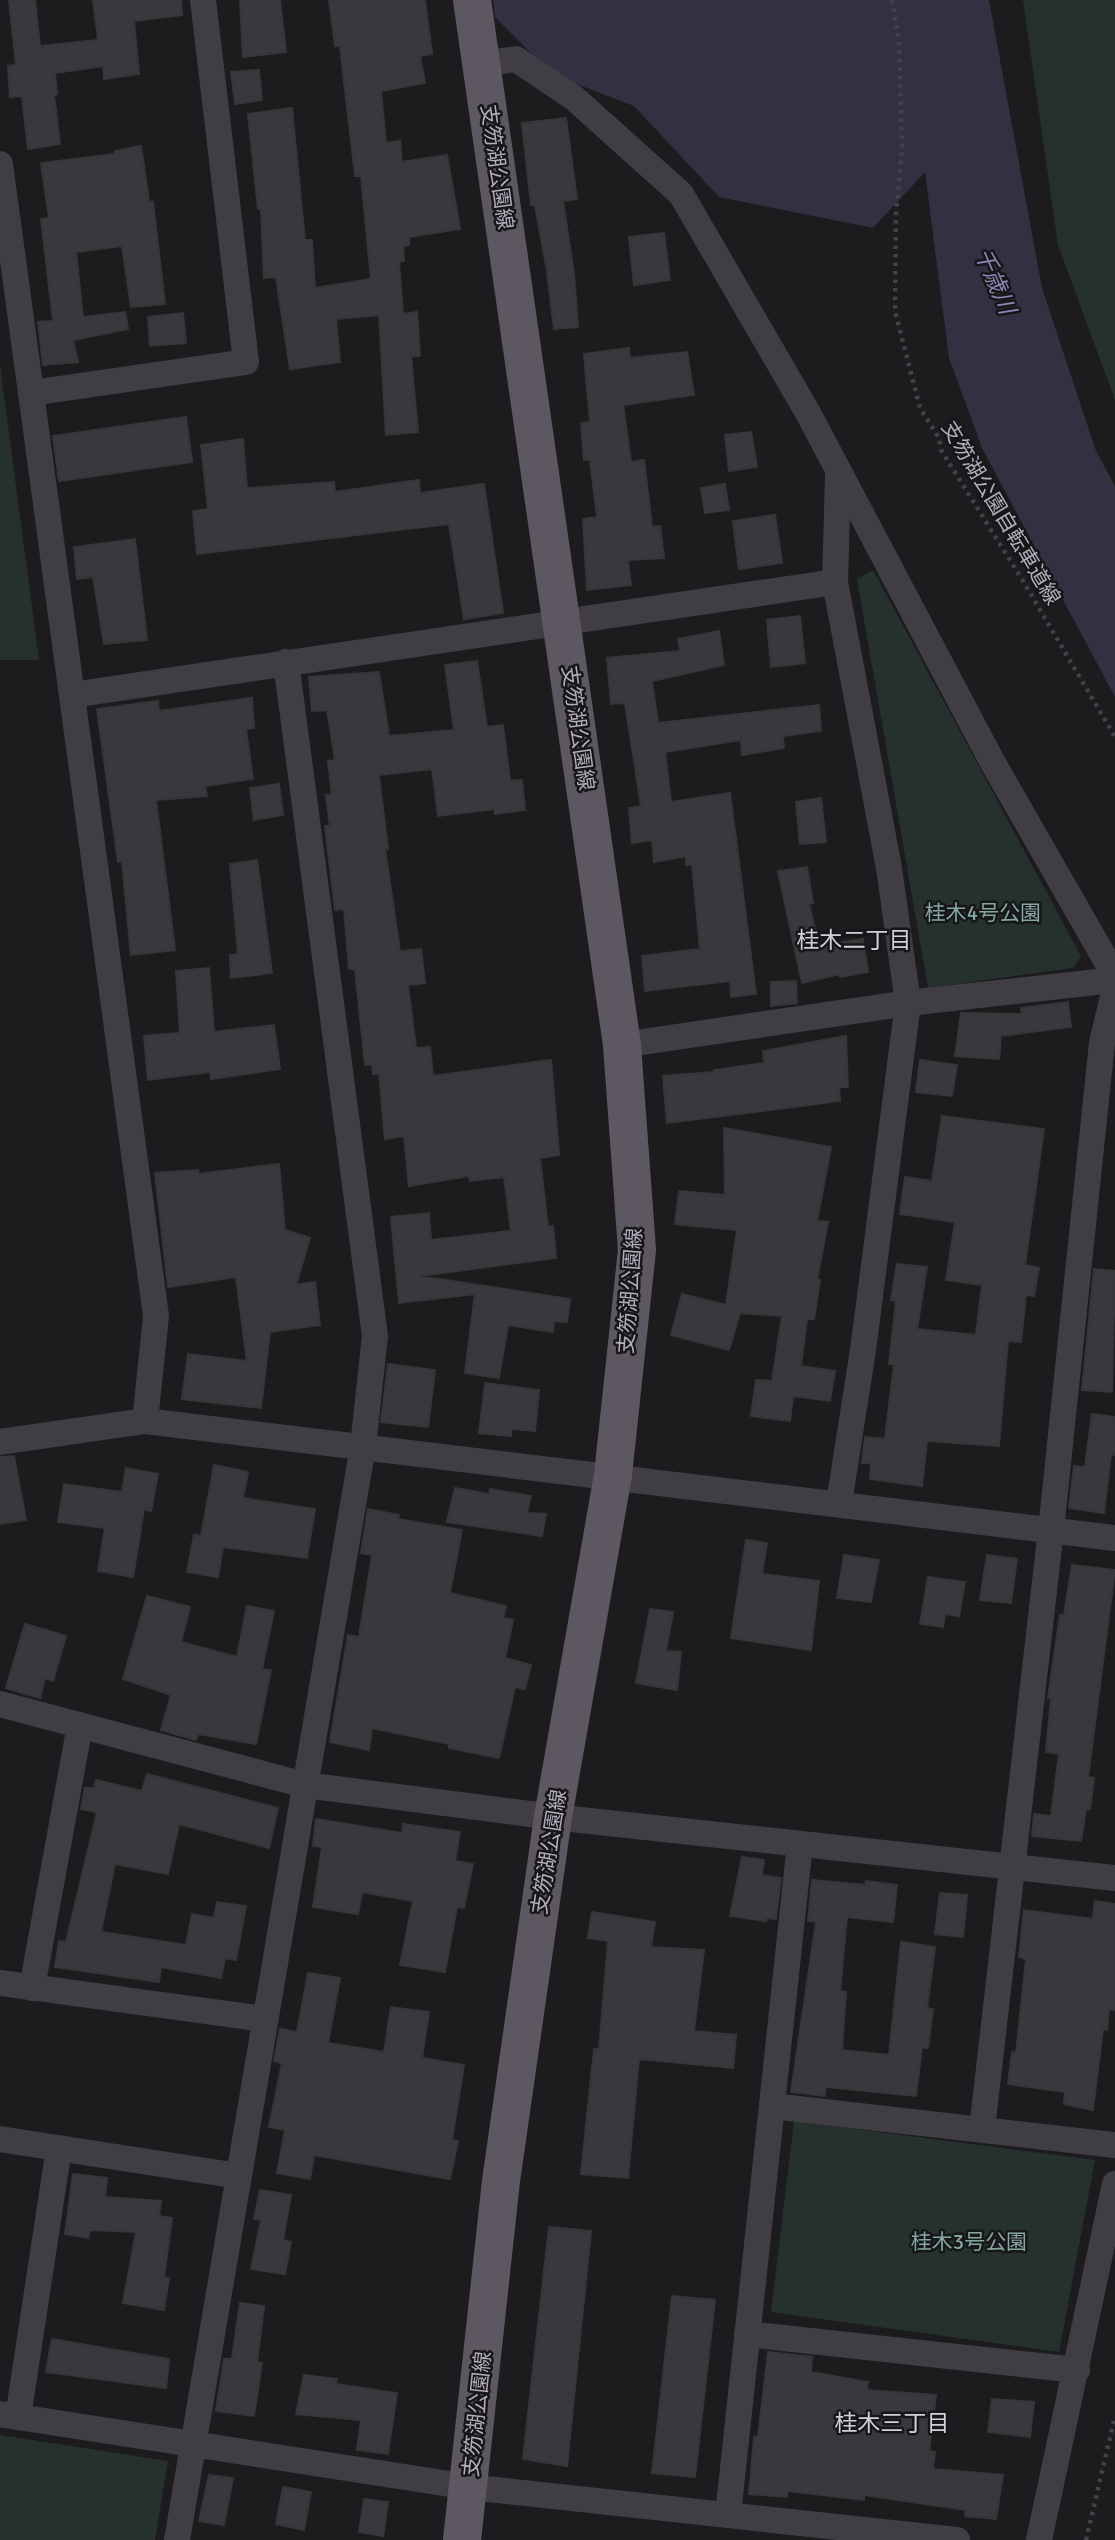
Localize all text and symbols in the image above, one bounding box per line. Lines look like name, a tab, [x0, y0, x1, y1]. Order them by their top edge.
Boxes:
street label: 支笏湖公園線	[475, 103, 519, 231]
water label: 千歳川	[968, 244, 1023, 321]
street label: 支笏湖公園自転車道線	[936, 416, 1066, 610]
street label: 支笏湖公園線	[556, 664, 600, 792]
park label: 桂木4号公園	[925, 900, 1041, 926]
district label: 桂木二丁目	[797, 926, 912, 955]
street label: 支笏湖公園線	[613, 1227, 647, 1355]
street label: 支笏湖公園線	[526, 1788, 572, 1916]
park label: 桂木3号公園	[911, 2229, 1027, 2255]
street label: 支笏湖公園線	[457, 2350, 497, 2478]
district label: 桂木三丁目	[835, 2409, 950, 2438]

